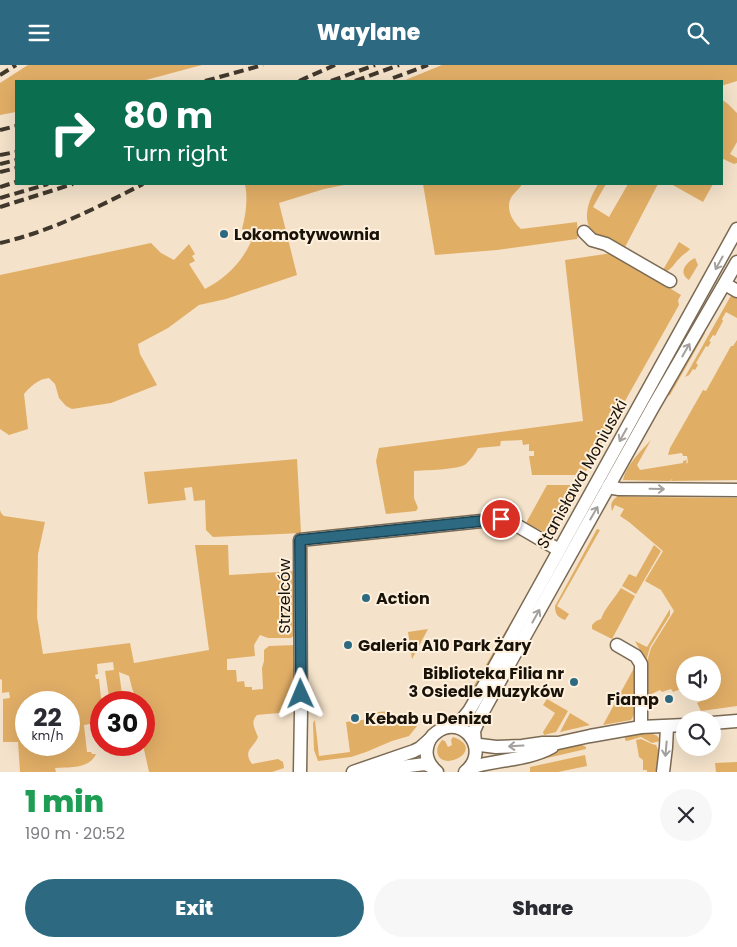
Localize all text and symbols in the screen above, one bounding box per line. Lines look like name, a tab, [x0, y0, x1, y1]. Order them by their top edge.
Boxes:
text: Waylane	[317, 17, 420, 48]
icon: menu	[25, 19, 53, 47]
icon: search	[684, 19, 712, 47]
text: 80 m	[123, 91, 213, 140]
icon: right	[40, 100, 105, 165]
text: Turn right	[123, 138, 228, 169]
place label: Lokomotywownia	[234, 223, 380, 246]
marker: Lokomotywownia	[218, 228, 230, 240]
one-way arrow	[713, 255, 723, 270]
one-way arrow	[682, 343, 691, 358]
street label: Stanisława Moniuszki	[531, 395, 633, 553]
one-way arrow	[618, 427, 628, 442]
one-way arrow	[648, 484, 665, 494]
pin	[480, 498, 522, 540]
icon: arrive	[487, 505, 515, 533]
one-way arrow	[589, 506, 599, 520]
street label: Strzelców	[273, 558, 296, 634]
place label: Action	[376, 587, 430, 610]
marker: Action	[360, 592, 372, 604]
one-way arrow	[531, 610, 541, 624]
place label: Galeria A10 Park Żary	[358, 634, 532, 657]
marker: Galeria A10 Park Żary	[342, 639, 354, 651]
map controls	[676, 656, 721, 756]
button: sound	[676, 656, 721, 701]
place label: Biblioteka Filia nr 3 Osiedle Muzyków	[409, 662, 564, 703]
position arrow	[274, 667, 326, 719]
marker: Biblioteka Filia nr 3 Osiedle Muzyków	[568, 676, 580, 688]
place label: Fiamp	[607, 688, 659, 711]
speed limit sign: 30	[90, 691, 155, 756]
marker: Fiamp	[663, 693, 675, 705]
text: 22	[33, 700, 62, 735]
place label: Kebab u Deniza	[365, 707, 492, 730]
button: search	[676, 711, 721, 756]
marker: Kebab u Deniza	[349, 712, 361, 724]
text: km/h	[32, 727, 63, 744]
one-way arrow	[661, 741, 670, 757]
one-way arrow	[509, 742, 525, 751]
text: 1 min	[25, 780, 104, 823]
button: close	[660, 789, 712, 841]
text: 190 m · 20:52	[25, 822, 125, 845]
button: Exit	[25, 879, 364, 937]
button: Share	[374, 879, 712, 937]

